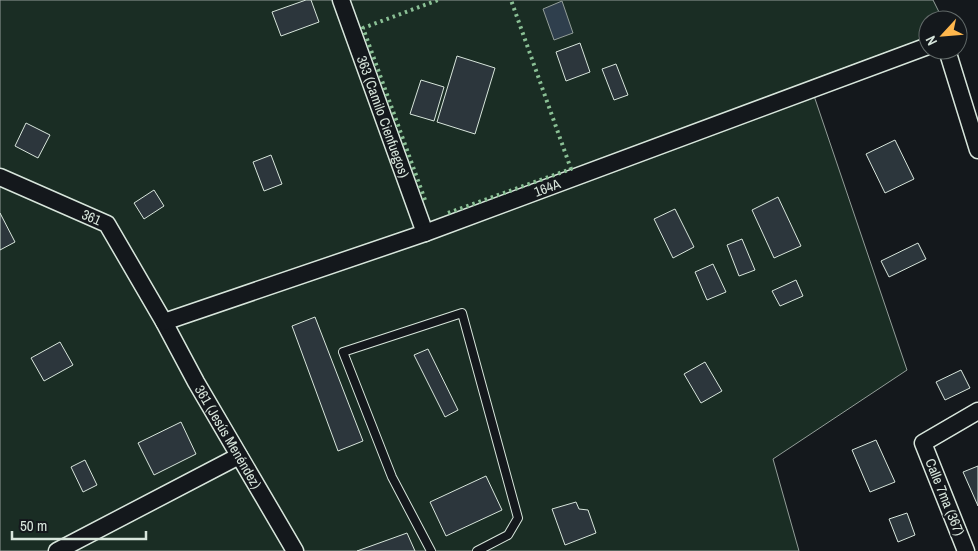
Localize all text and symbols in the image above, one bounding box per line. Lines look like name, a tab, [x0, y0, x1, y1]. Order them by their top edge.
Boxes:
north arrow	[918, 10, 968, 60]
text: N	[921, 33, 941, 48]
street label: 363 (Camilo Cienfuegos)	[353, 53, 413, 180]
street label: 164A	[531, 174, 563, 201]
street label: 361	[79, 205, 105, 230]
street label: 361 (Jesús Menéndez)	[191, 382, 266, 492]
street label: Calle 7ma (367)	[921, 456, 969, 538]
scale bar	[12, 508, 146, 540]
text: 50 m	[20, 515, 47, 536]

